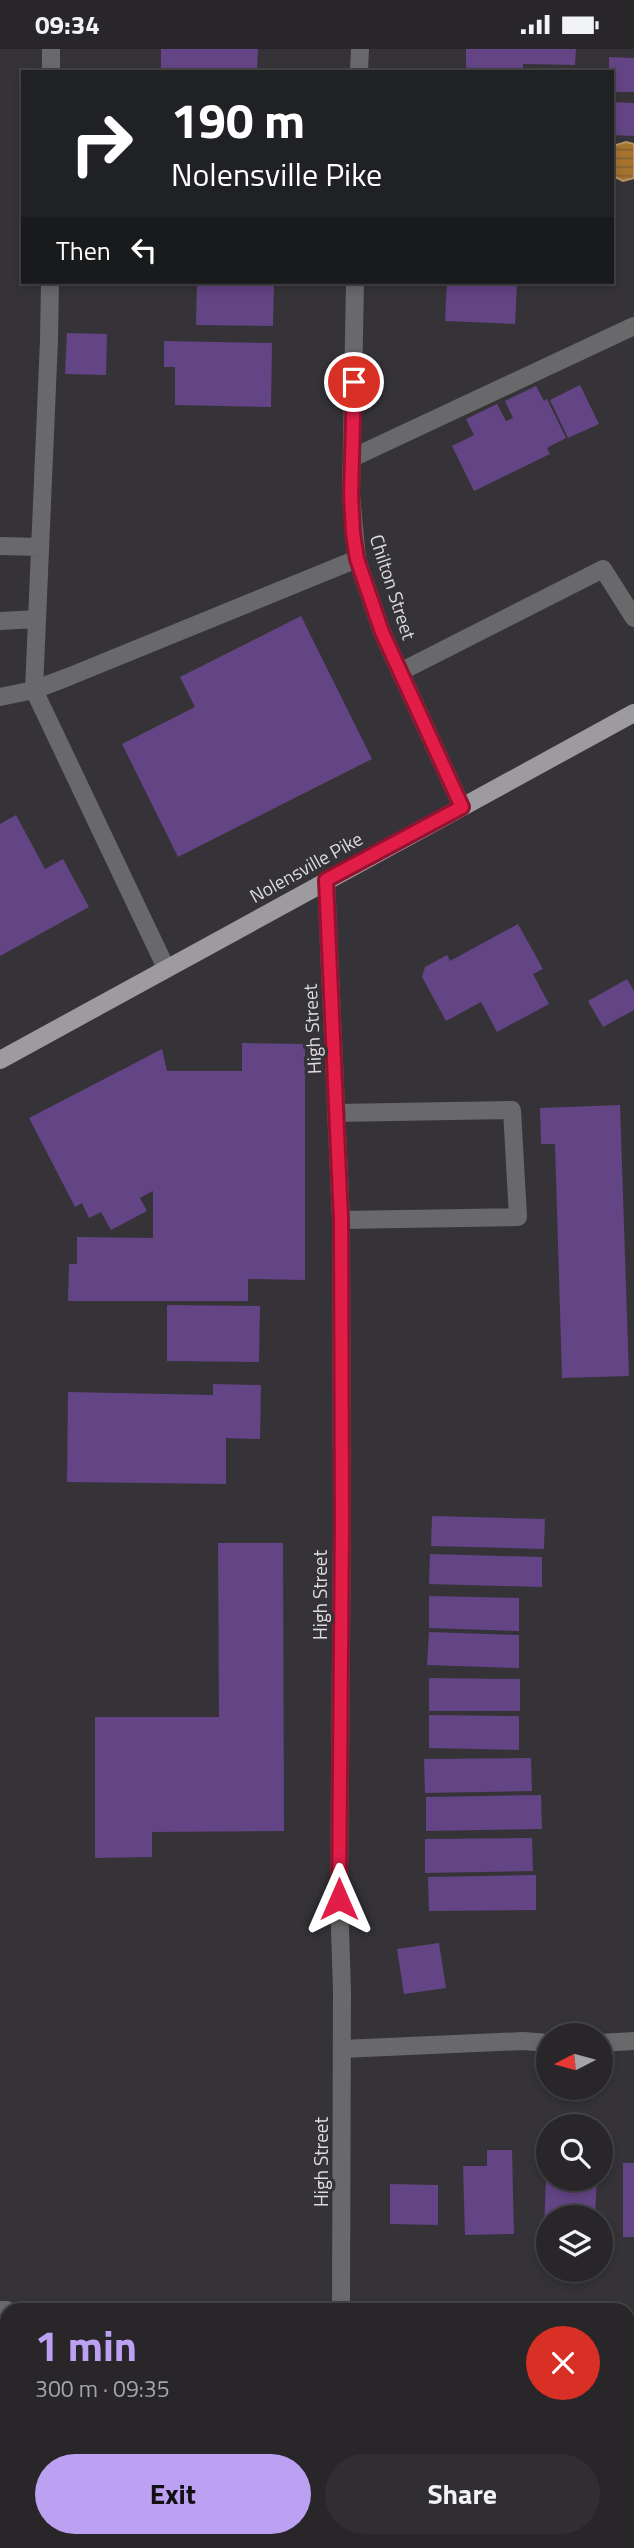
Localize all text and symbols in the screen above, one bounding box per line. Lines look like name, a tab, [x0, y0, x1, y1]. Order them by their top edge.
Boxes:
text: 09:34	[35, 5, 100, 44]
text: 190 m	[171, 82, 305, 157]
icon: right	[56, 98, 147, 189]
text: Nolensville Pike	[171, 150, 382, 198]
text: Then	[56, 231, 111, 270]
icon: left	[125, 231, 163, 269]
pin	[324, 352, 384, 412]
icon: arrive	[335, 363, 373, 401]
street label: Chilton Street	[363, 530, 424, 644]
street label: Nolensville Pike	[244, 823, 368, 910]
street label: High Street	[295, 983, 328, 1075]
street label: High Street	[305, 1550, 334, 1640]
position arrow	[302, 1862, 376, 1936]
north arrow	[536, 2023, 612, 2100]
map controls	[536, 2023, 613, 2282]
button: search	[536, 2114, 613, 2191]
street label: High Street	[306, 2117, 335, 2207]
button: layers	[536, 2205, 613, 2282]
text: 1 min	[35, 2313, 137, 2377]
button: close	[526, 2326, 600, 2400]
text: 300 m · 09:35	[35, 2371, 170, 2406]
button: Exit	[35, 2454, 311, 2534]
button: Share	[325, 2454, 600, 2534]

